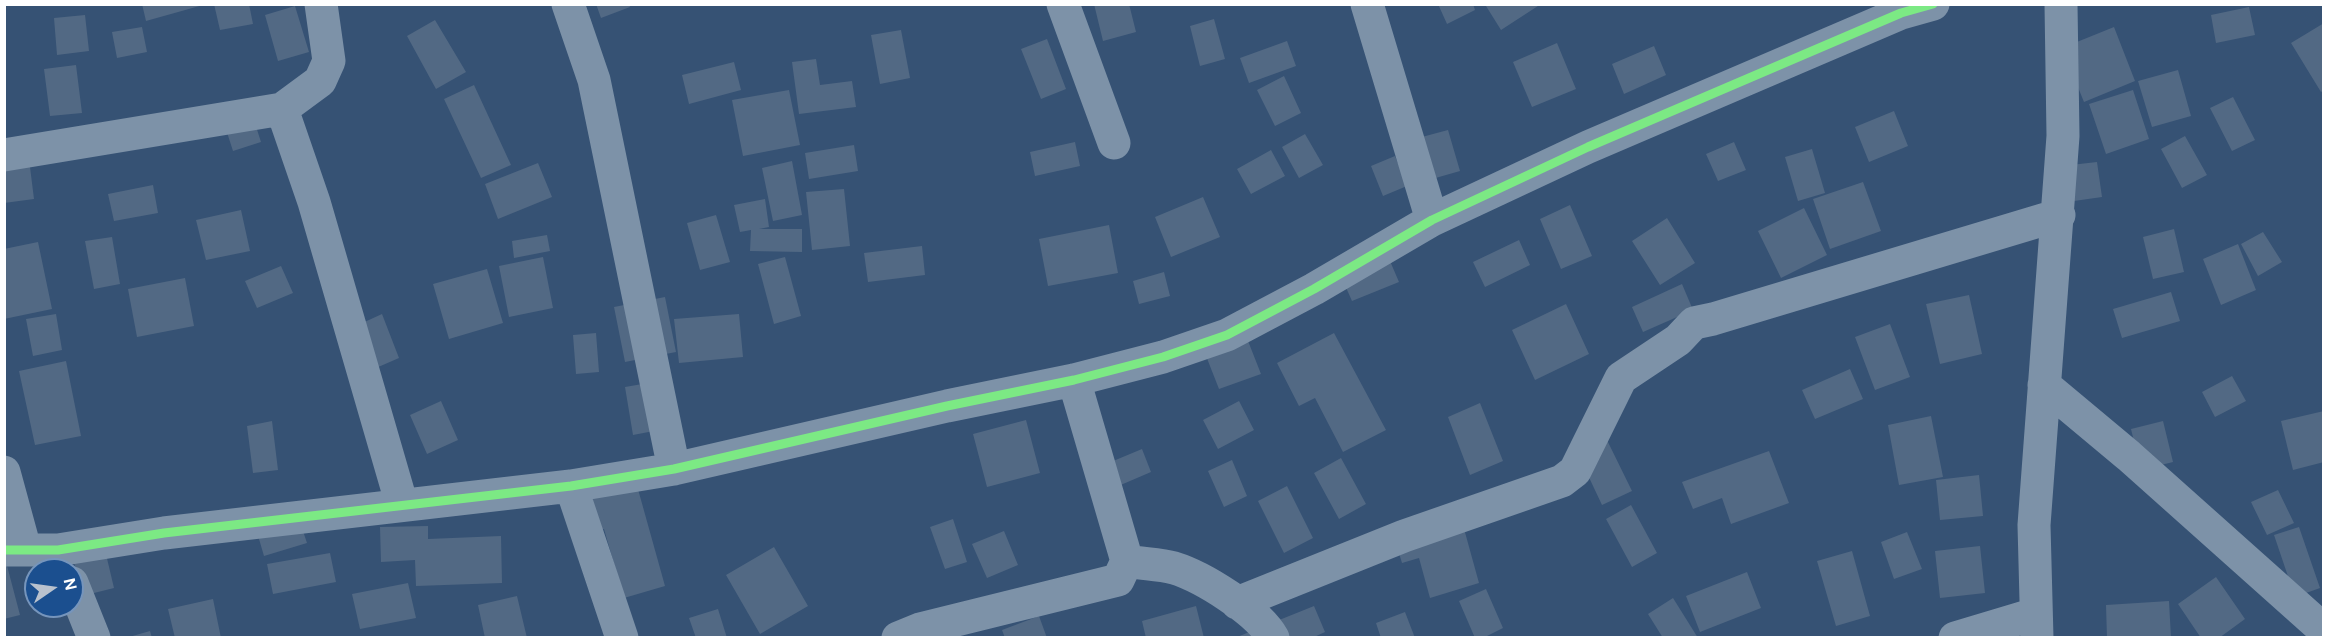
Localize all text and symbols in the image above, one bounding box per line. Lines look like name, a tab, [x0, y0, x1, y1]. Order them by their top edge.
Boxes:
north arrow	[24, 558, 84, 618]
text: N	[59, 576, 82, 592]

